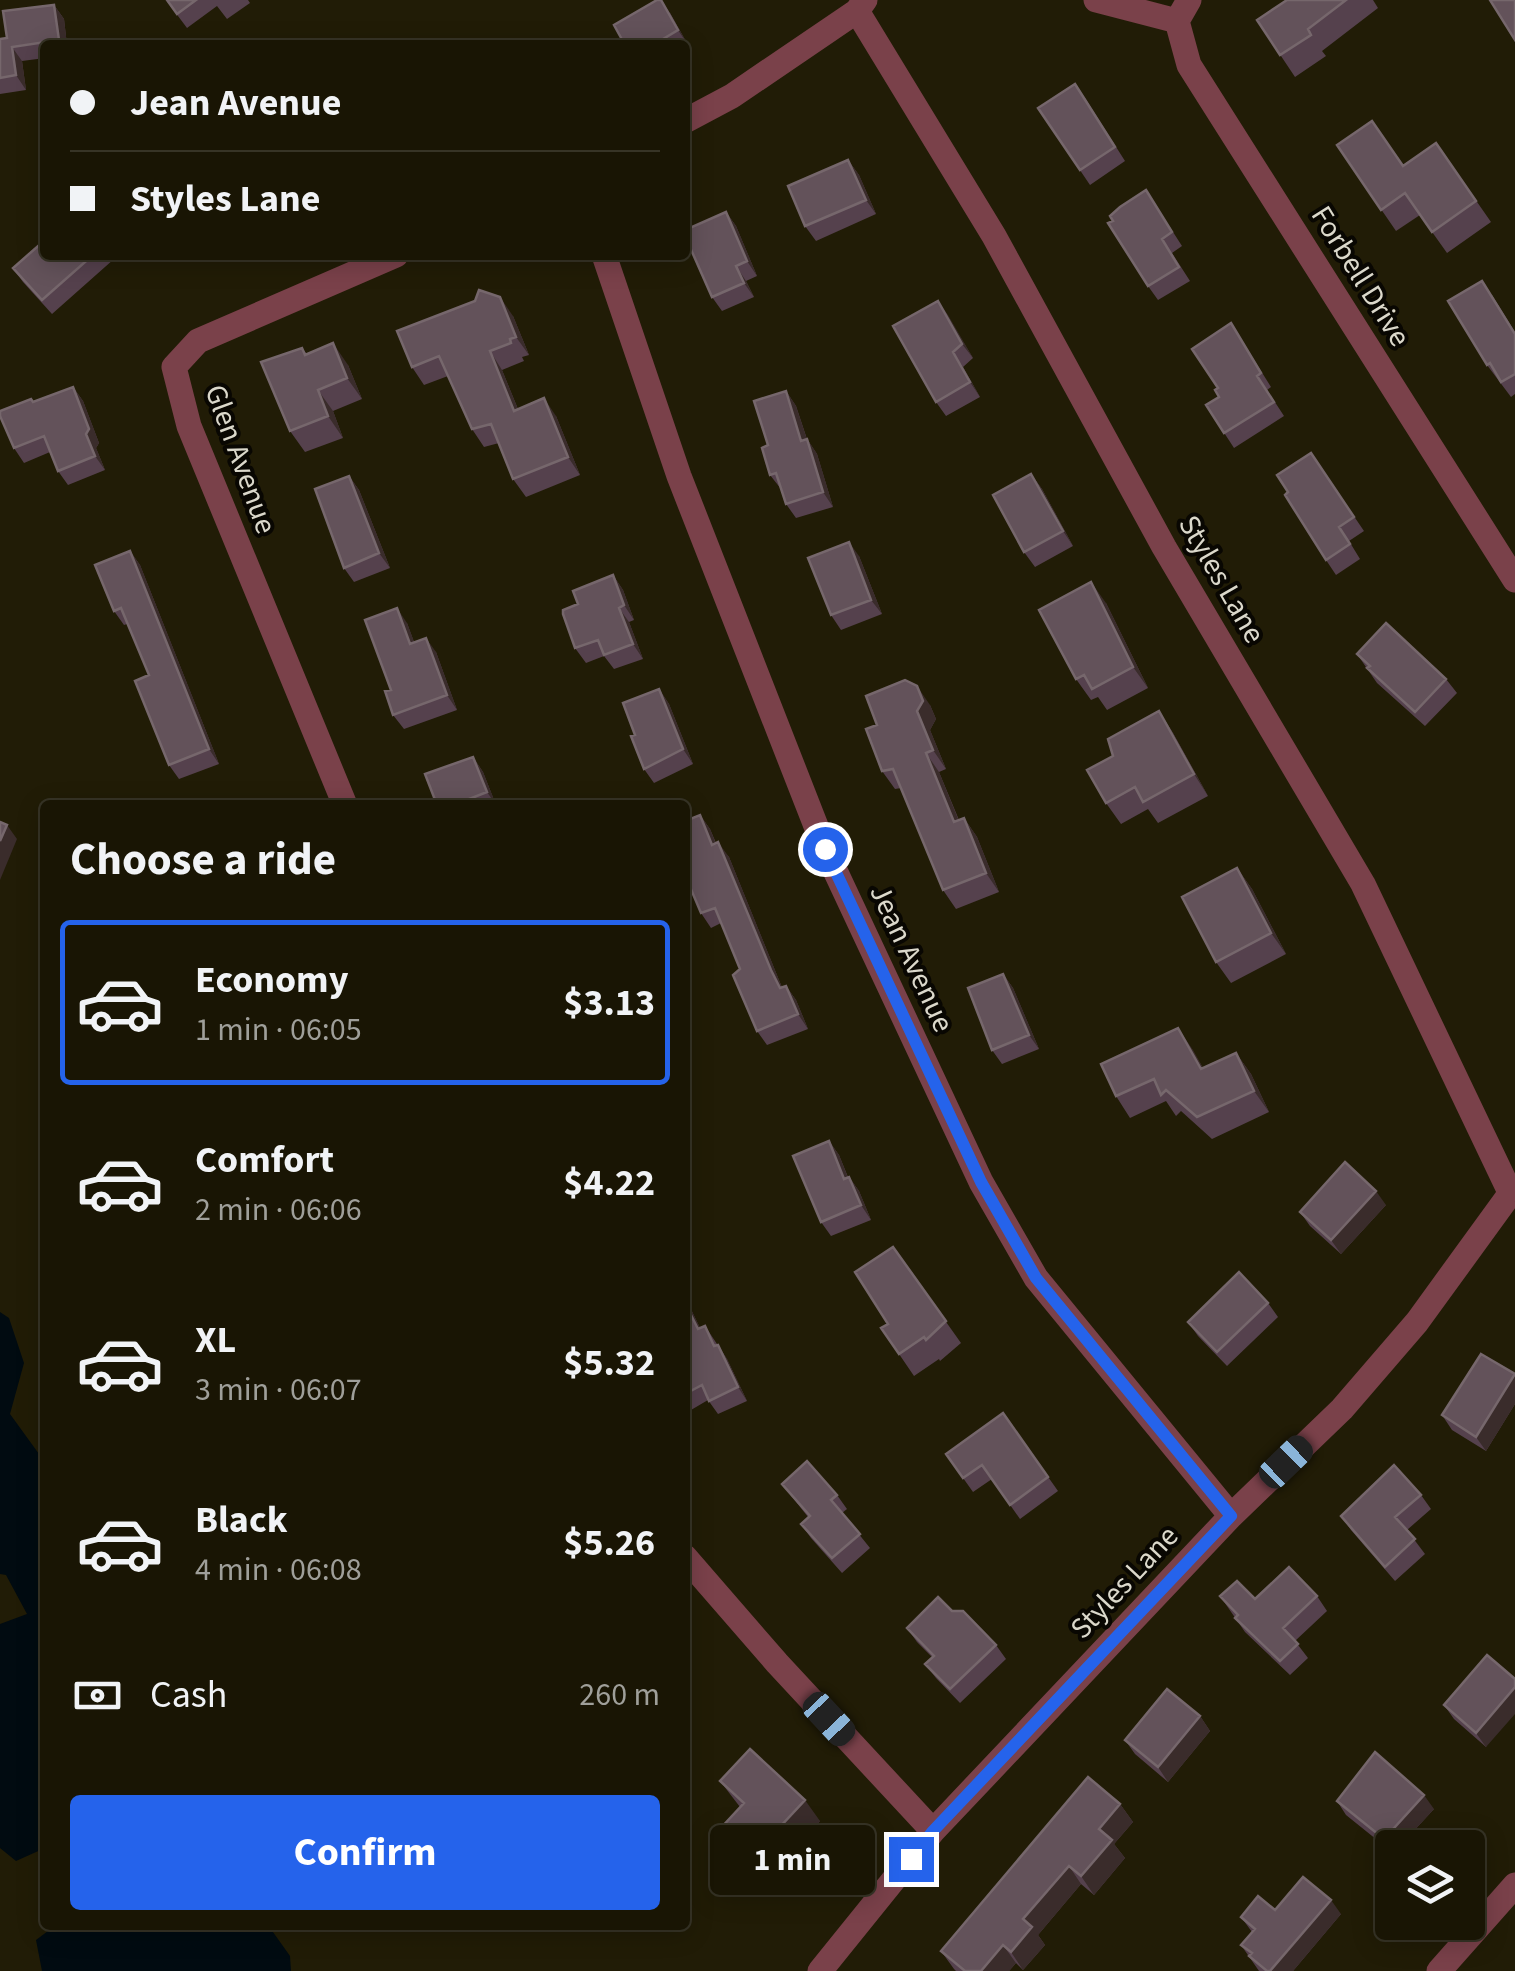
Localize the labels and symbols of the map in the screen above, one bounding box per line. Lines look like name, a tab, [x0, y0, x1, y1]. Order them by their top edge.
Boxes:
street label: Forbell Drive	[1300, 198, 1421, 355]
street label: Glen Avenue	[194, 379, 287, 540]
street label: Styles Lane	[1168, 507, 1276, 651]
route start	[803, 827, 848, 872]
street label: Jean Avenue	[858, 877, 965, 1039]
car	[1254, 1430, 1318, 1494]
street label: Styles Lane	[1060, 1516, 1188, 1649]
car	[798, 1687, 860, 1751]
callout: 1 min	[711, 1824, 876, 1894]
route end	[889, 1837, 934, 1882]

